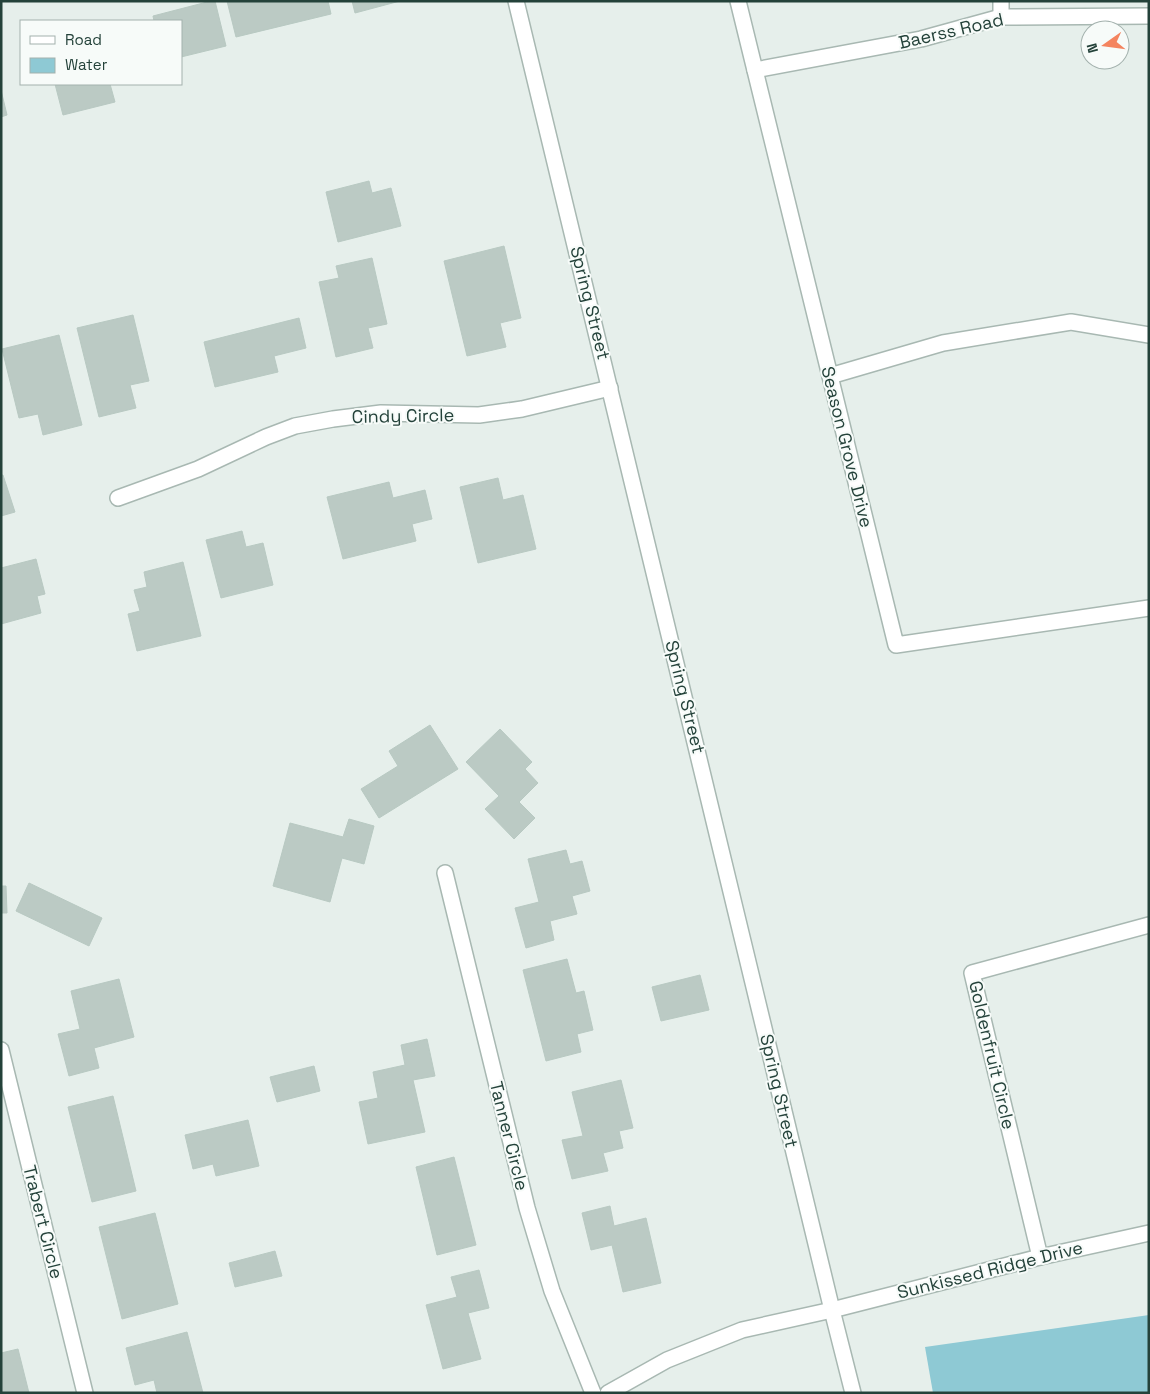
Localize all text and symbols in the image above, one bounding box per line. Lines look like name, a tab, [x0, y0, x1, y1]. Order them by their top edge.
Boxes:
street label: Baerss Road	[896, 7, 1006, 54]
legend	[20, 20, 182, 85]
north arrow	[1080, 20, 1130, 70]
text: Road	[65, 30, 102, 49]
text: N	[1083, 41, 1102, 55]
text: Water	[65, 55, 108, 74]
street label: Spring Street	[565, 244, 616, 362]
street label: Season Grove Drive	[816, 364, 879, 530]
street label: Cindy Circle	[352, 403, 454, 428]
street label: Spring Street	[660, 638, 711, 756]
street label: Goldenfruit Circle	[964, 978, 1021, 1131]
street label: Spring Street	[755, 1032, 804, 1150]
street label: Tanner Circle	[485, 1079, 534, 1193]
street label: Trabert Circle	[18, 1163, 69, 1281]
street label: Sunkissed Ridge Drive	[895, 1235, 1085, 1304]

